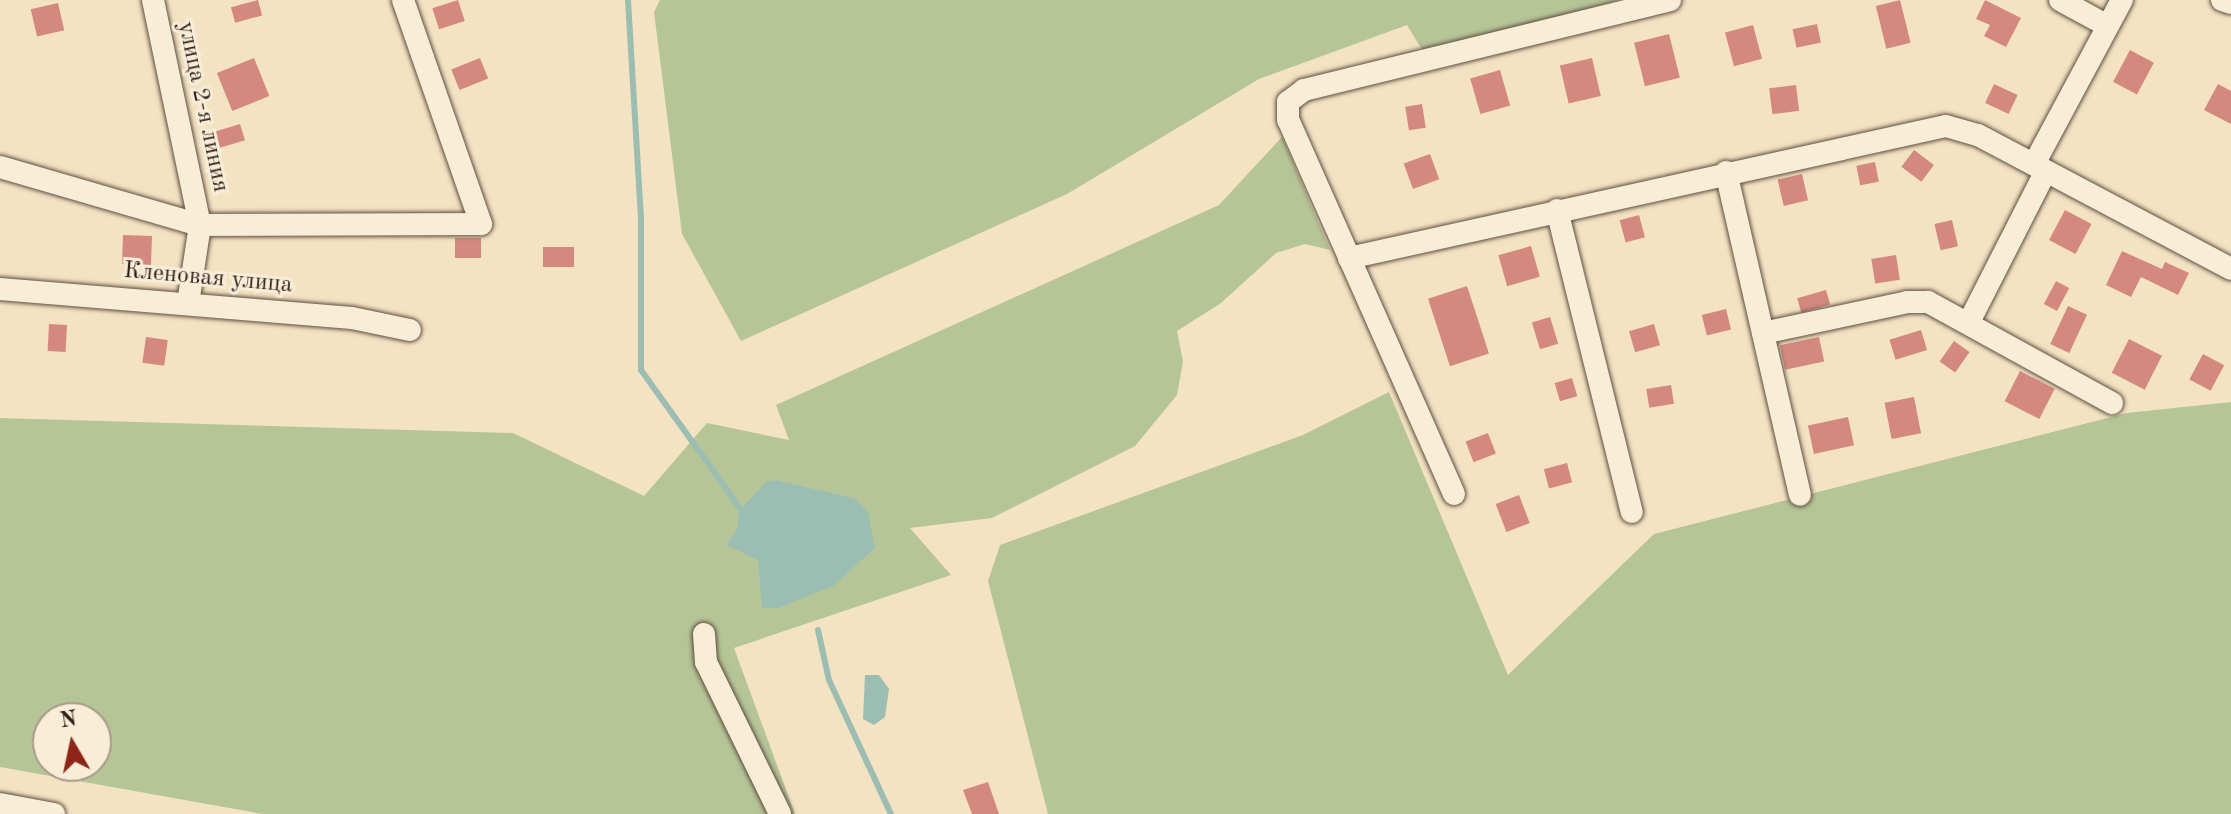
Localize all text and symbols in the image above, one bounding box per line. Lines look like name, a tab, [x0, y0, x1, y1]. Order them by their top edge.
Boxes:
street label: улица 2-я линия	[170, 19, 234, 195]
street label: Кленовая улица	[122, 257, 294, 301]
north arrow	[32, 702, 112, 782]
text: N	[59, 708, 79, 732]

